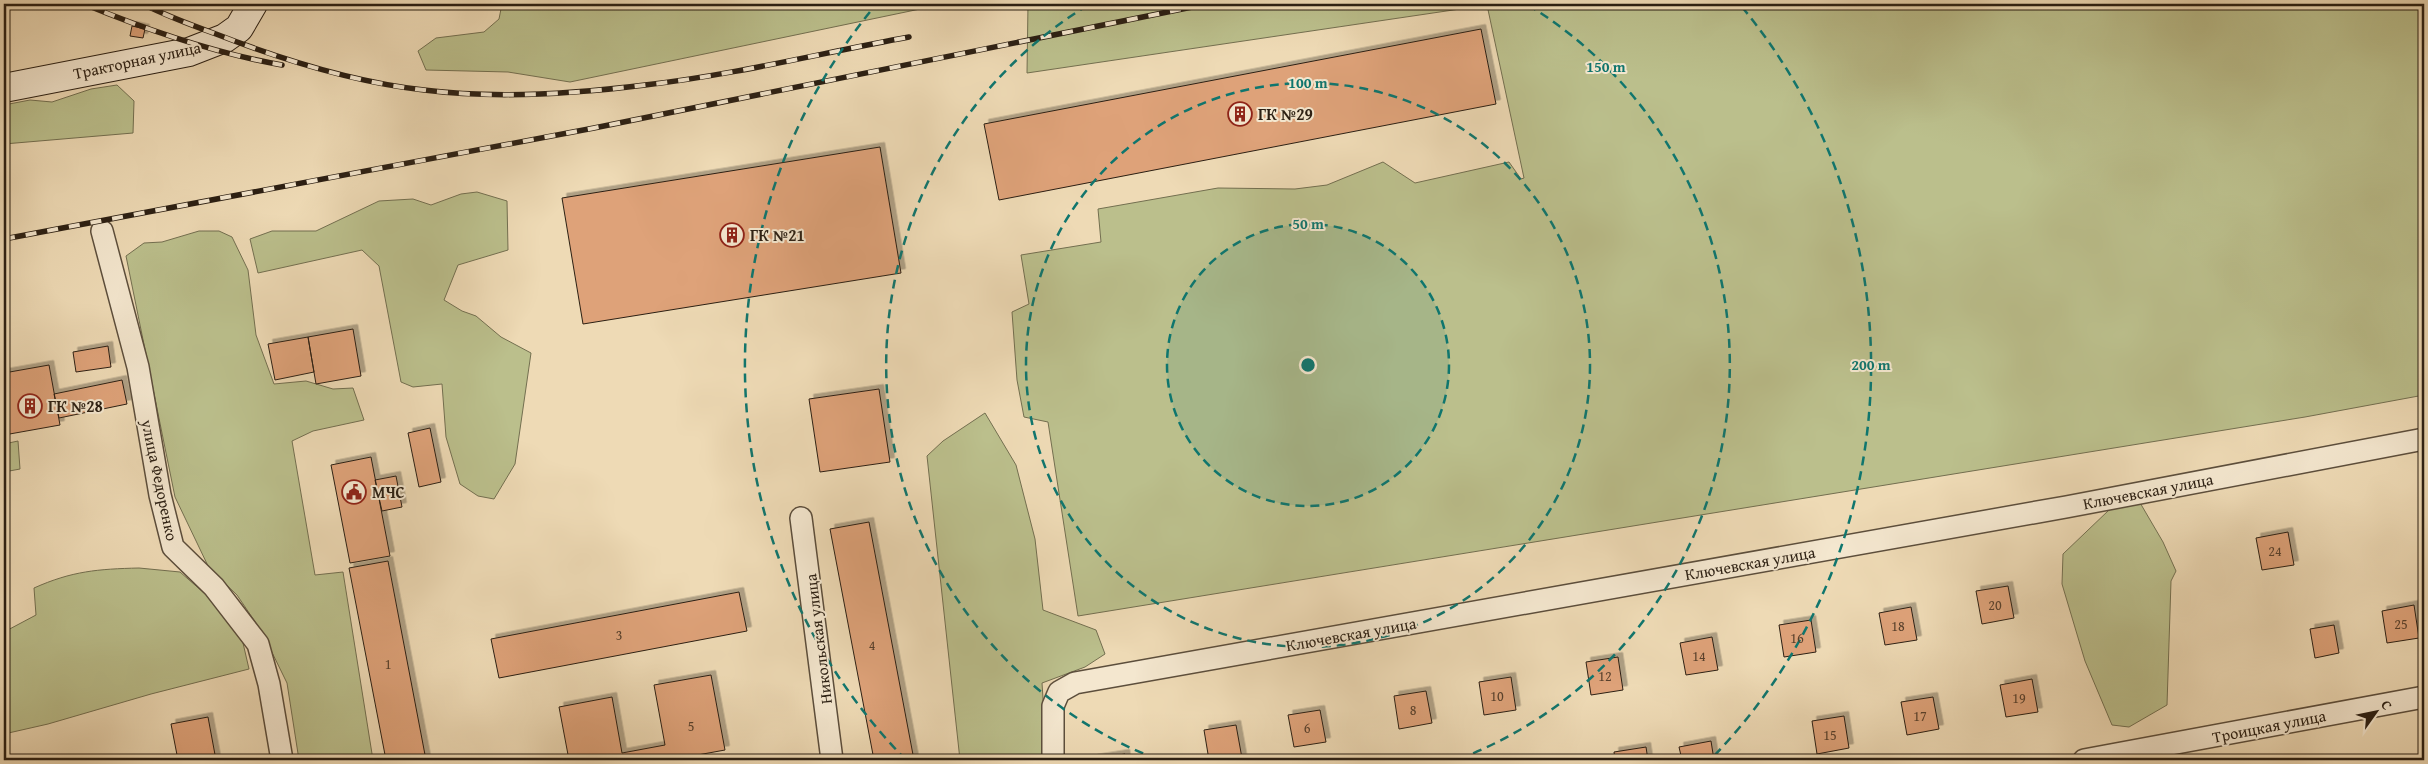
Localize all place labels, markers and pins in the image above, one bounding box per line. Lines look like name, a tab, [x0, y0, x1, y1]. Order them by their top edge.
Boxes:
building icon: ГК №29	[1227, 101, 1253, 127]
place label: ГК №29	[1258, 102, 1313, 126]
building icon: ГК №21	[719, 222, 745, 248]
place label: ГК №21	[750, 223, 805, 247]
centre of rings	[1299, 356, 1317, 374]
building icon: ГК №28	[17, 393, 43, 419]
place label: ГК №28	[48, 394, 103, 418]
public building icon: МЧС	[341, 479, 367, 505]
place label: МЧС	[372, 480, 405, 504]

